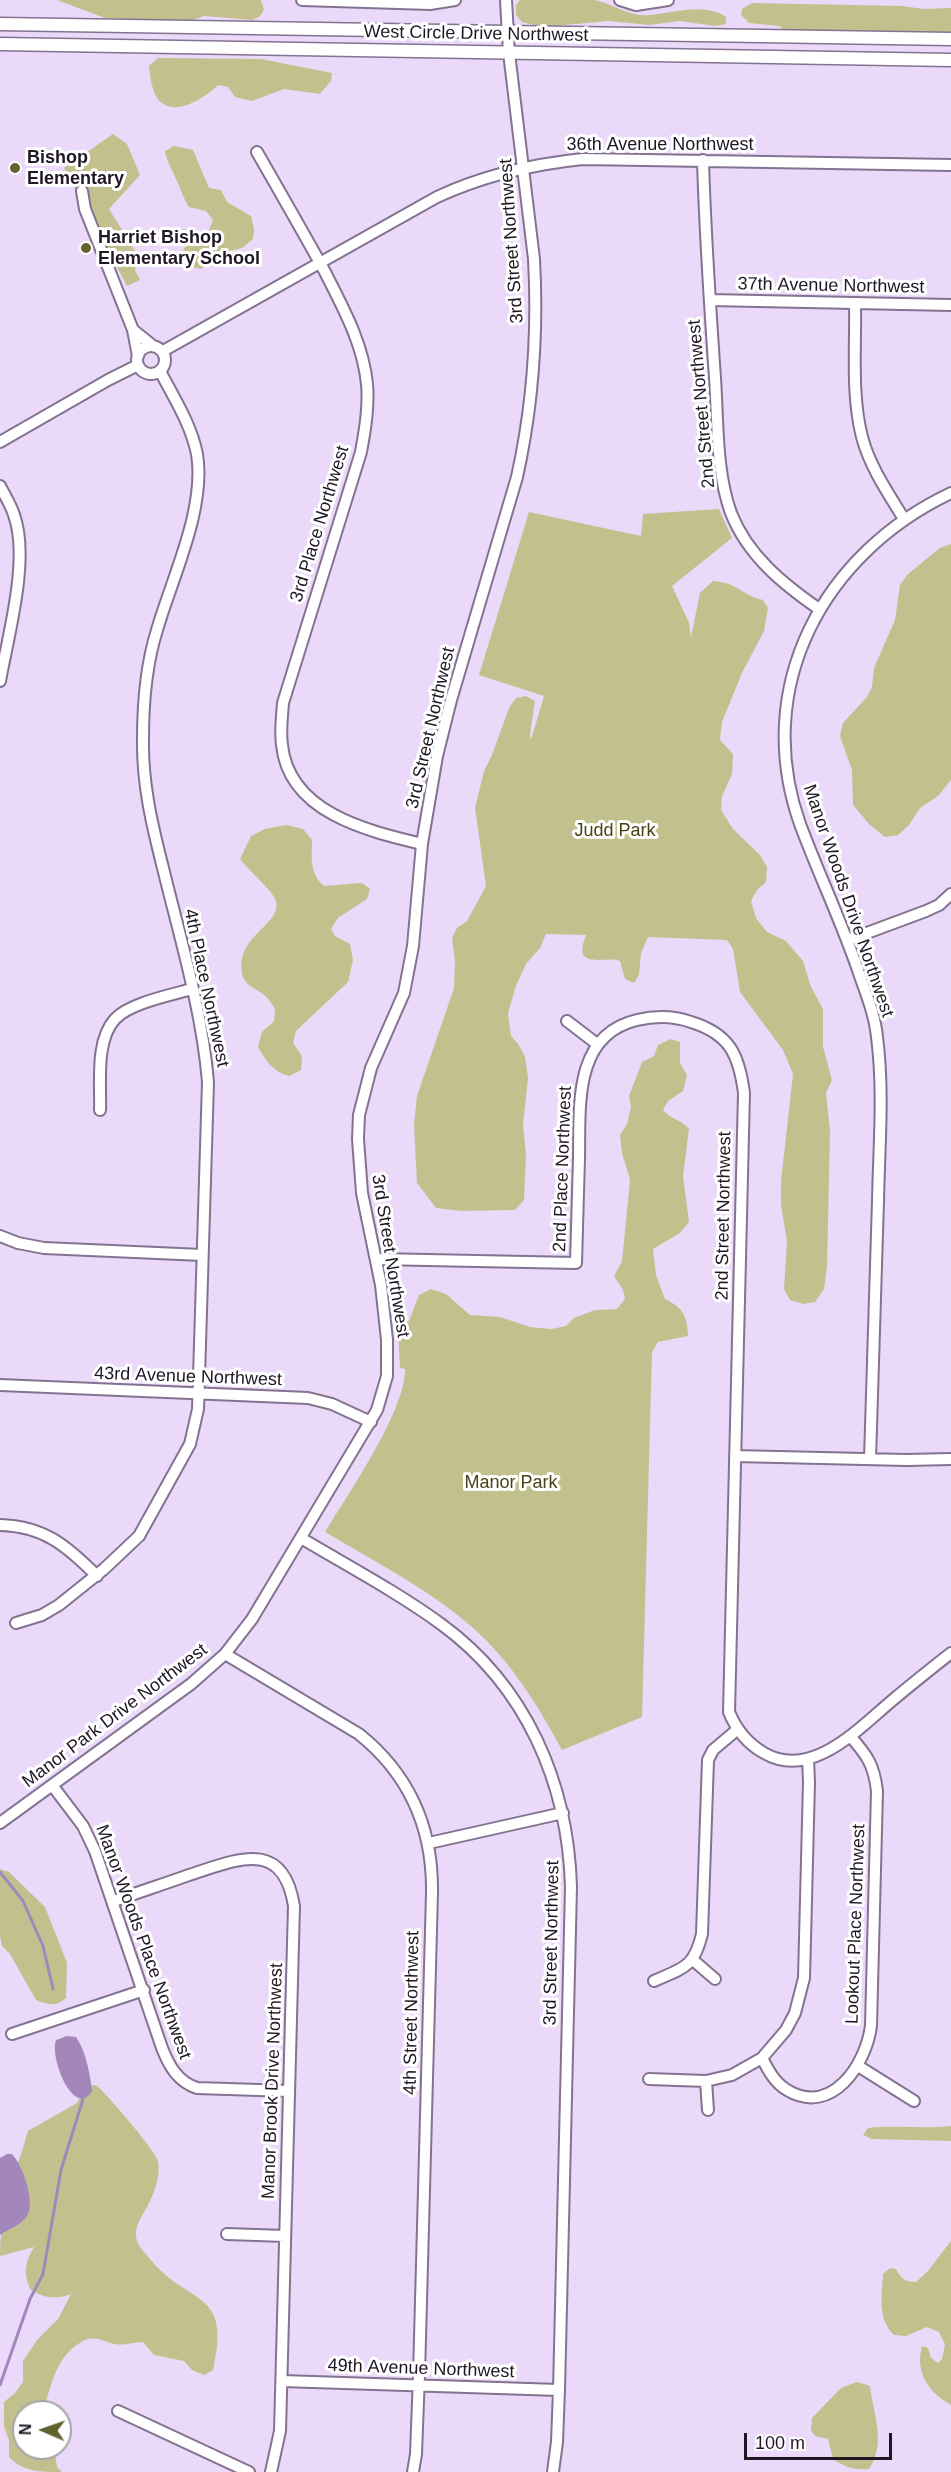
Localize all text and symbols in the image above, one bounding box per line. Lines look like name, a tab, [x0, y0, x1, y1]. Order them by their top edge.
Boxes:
street label: West Circle Drive Northwest	[363, 21, 589, 47]
street label: 36th Avenue Northwest	[567, 134, 753, 156]
place label: Bishop Elementary	[27, 147, 124, 190]
street label: 3rd Street Northwest	[495, 158, 529, 324]
marker: Bishop Elementary	[8, 161, 22, 175]
place label: Harriet Bishop Elementary School	[98, 227, 260, 270]
marker: Harriet Bishop Elementary School	[79, 241, 93, 255]
street label: 37th Avenue Northwest	[737, 274, 925, 298]
street label: 2nd Street Northwest	[684, 319, 720, 489]
street label: 3rd Place Northwest	[286, 443, 354, 605]
street label: 3rd Street Northwest	[402, 645, 460, 811]
street label: Manor Woods Drive Northwest	[798, 782, 898, 1020]
park label: Judd Park	[574, 820, 656, 842]
street label: 4th Place Northwest	[179, 907, 233, 1069]
street label: 2nd Place Northwest	[549, 1086, 577, 1252]
street label: 2nd Street Northwest	[712, 1131, 736, 1301]
street label: 3rd Street Northwest	[366, 1173, 414, 1339]
street label: 43rd Avenue Northwest	[94, 1363, 282, 1391]
park label: Manor Park	[464, 1472, 558, 1494]
street label: Manor Park Drive Northwest	[18, 1639, 212, 1793]
street label: Manor Woods Place Northwest	[90, 1822, 196, 2062]
street label: Lookout Place Northwest	[842, 1824, 870, 2024]
street label: 3rd Street Northwest	[540, 1860, 564, 2026]
street label: 4th Street Northwest	[400, 1931, 424, 2095]
street label: Manor Brook Drive Northwest	[258, 1963, 288, 2199]
street label: 49th Avenue Northwest	[327, 2355, 515, 2383]
north arrow	[12, 2400, 72, 2460]
scale bar	[747, 2421, 896, 2459]
text: N	[17, 2423, 34, 2435]
text: 100 m	[755, 2433, 805, 2453]

